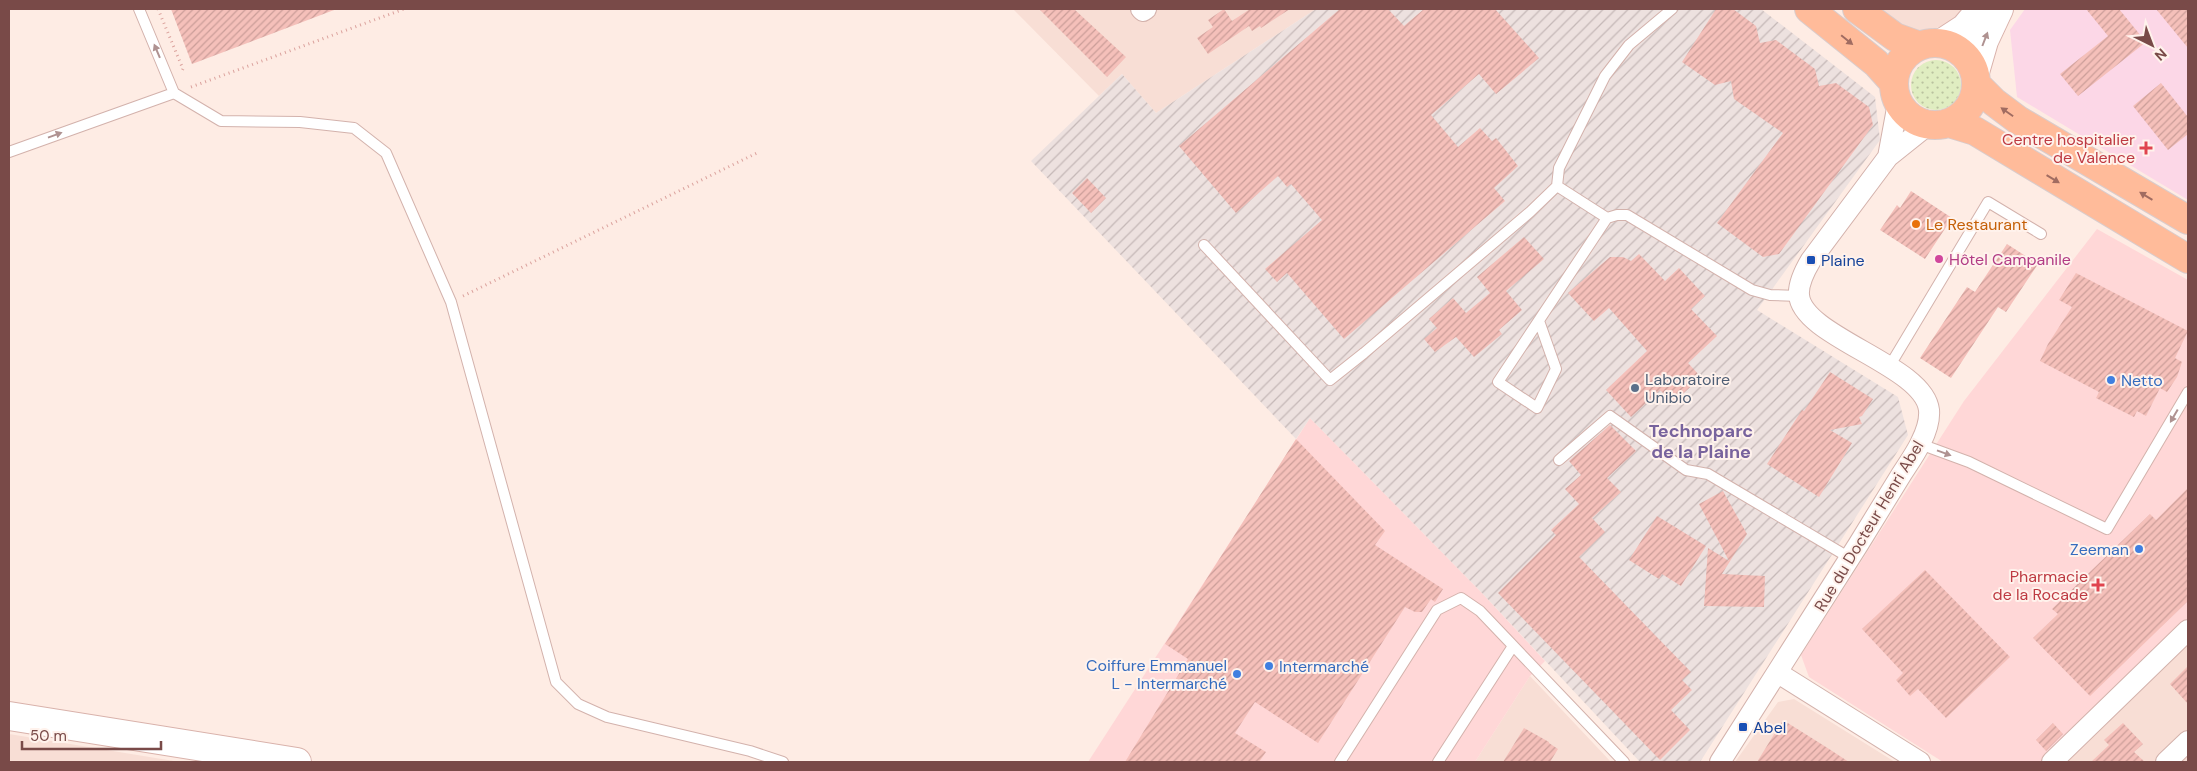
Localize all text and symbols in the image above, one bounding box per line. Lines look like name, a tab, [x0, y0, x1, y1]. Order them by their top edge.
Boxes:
north arrow	[2127, 20, 2177, 70]
one-way arrow	[1982, 32, 1989, 47]
one-way arrow	[1840, 34, 1853, 45]
one-way arrow	[152, 44, 160, 58]
text: N	[2151, 45, 2171, 65]
one-way arrow	[2000, 107, 2014, 117]
place label: Centre hospitalier de Valence	[2002, 129, 2135, 168]
one-way arrow	[47, 131, 62, 139]
marker: Centre hospitalier de Valence	[2139, 141, 2153, 155]
one-way arrow	[2047, 174, 2060, 183]
one-way arrow	[2140, 191, 2153, 200]
place label: Le Restaurant	[1926, 214, 2027, 235]
marker: Le Restaurant	[1910, 218, 1922, 230]
place label: Hôtel Campanile	[1949, 249, 2071, 270]
place label: Plaine	[1821, 250, 1865, 271]
marker: Hôtel Campanile	[1933, 253, 1945, 265]
marker: Plaine	[1805, 254, 1817, 266]
place label: Laboratoire Unibio	[1645, 369, 1730, 408]
place label: Netto	[2121, 370, 2163, 391]
marker: Netto	[2105, 374, 2117, 386]
marker: Laboratoire Unibio	[1629, 382, 1641, 394]
one-way arrow	[2170, 410, 2179, 423]
district label: Technoparc de la Plaine	[1649, 419, 1753, 464]
street label: Rue du Docteur Henri Abel	[1810, 437, 1928, 615]
one-way arrow	[1937, 450, 1952, 457]
place label: Zeeman	[2070, 539, 2129, 560]
marker: Zeeman	[2133, 543, 2145, 555]
place label: Pharmacie de la Rocade	[1993, 566, 2088, 605]
marker: Pharmacie de la Rocade	[2092, 579, 2104, 591]
place label: Coiffure Emmanuel L - Intermarché	[1086, 655, 1227, 694]
place label: Intermarché	[1279, 656, 1369, 677]
marker: Intermarché	[1263, 660, 1275, 672]
marker: Coiffure Emmanuel L - Intermarché	[1231, 668, 1243, 680]
place label: Abel	[1753, 717, 1786, 738]
scale bar	[22, 718, 161, 750]
marker: Abel	[1737, 721, 1749, 733]
text: 50 m	[30, 726, 67, 746]

